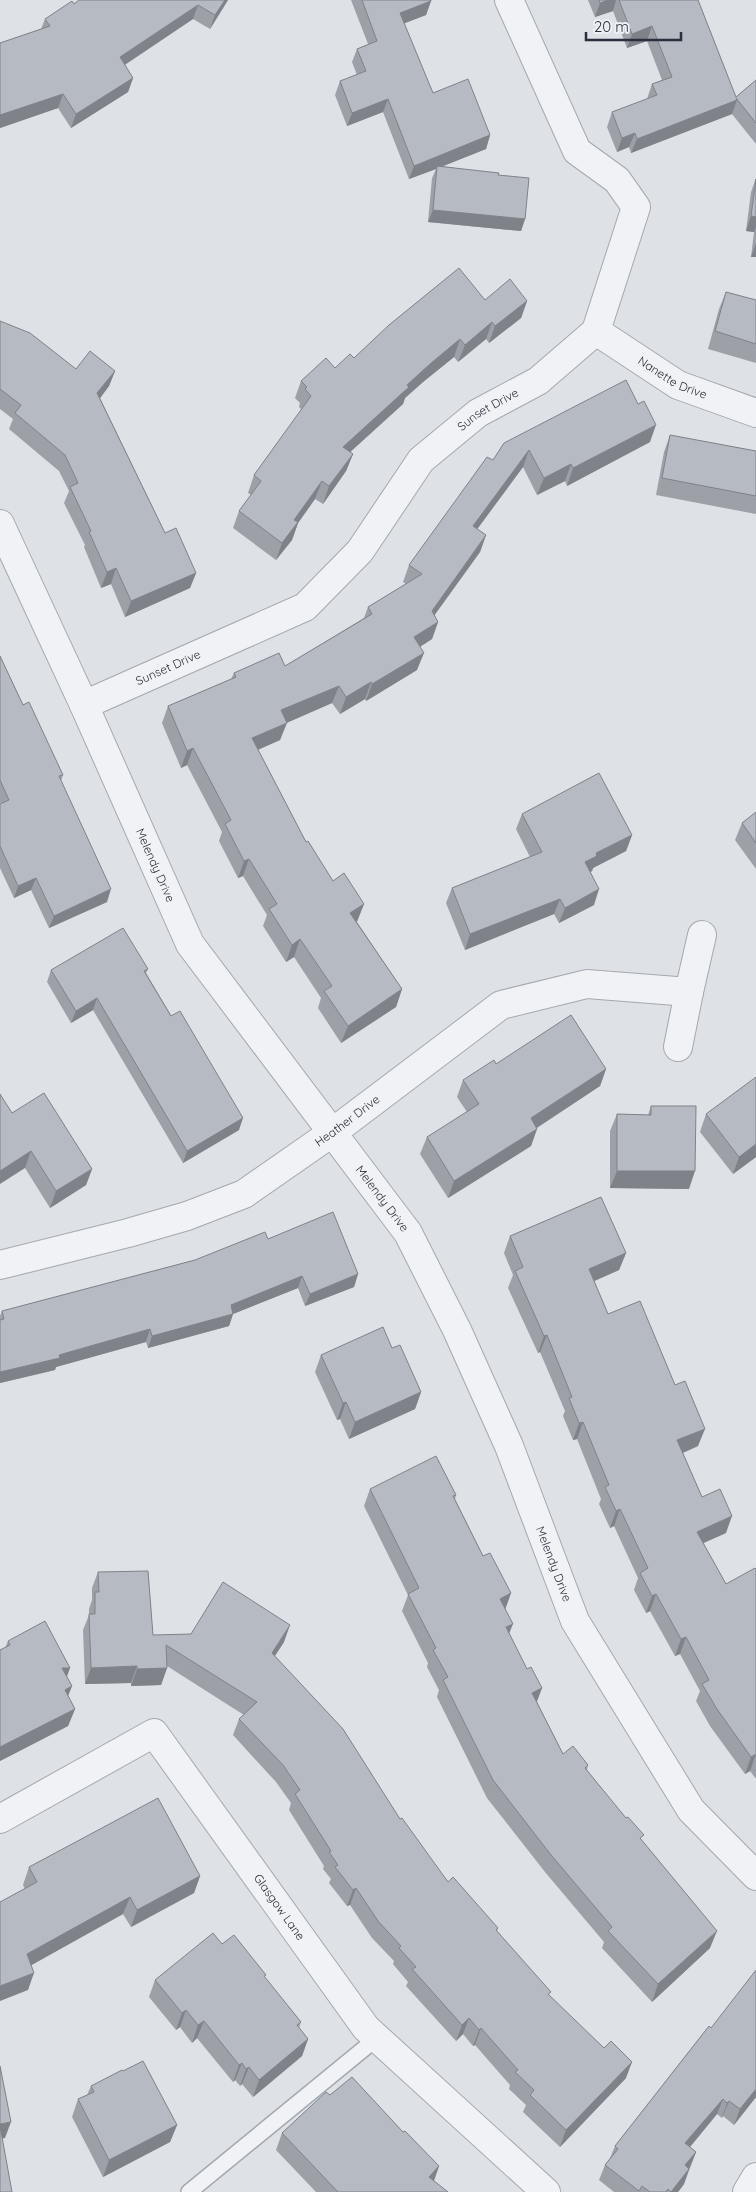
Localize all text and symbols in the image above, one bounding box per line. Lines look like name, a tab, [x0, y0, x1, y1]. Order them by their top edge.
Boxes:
scale bar	[586, 10, 681, 42]
text: 20 m	[594, 17, 629, 36]
street label: Nanette Drive	[635, 353, 709, 402]
street label: Sunset Drive	[454, 385, 521, 434]
street label: Sunset Drive	[133, 646, 203, 688]
street label: Melendy Drive	[133, 826, 179, 905]
street label: Heather Drive	[312, 1091, 383, 1149]
street label: Melendy Drive	[353, 1162, 413, 1235]
street label: Melendy Drive	[533, 1524, 575, 1604]
street label: Glasgow Lane	[251, 1871, 309, 1943]

